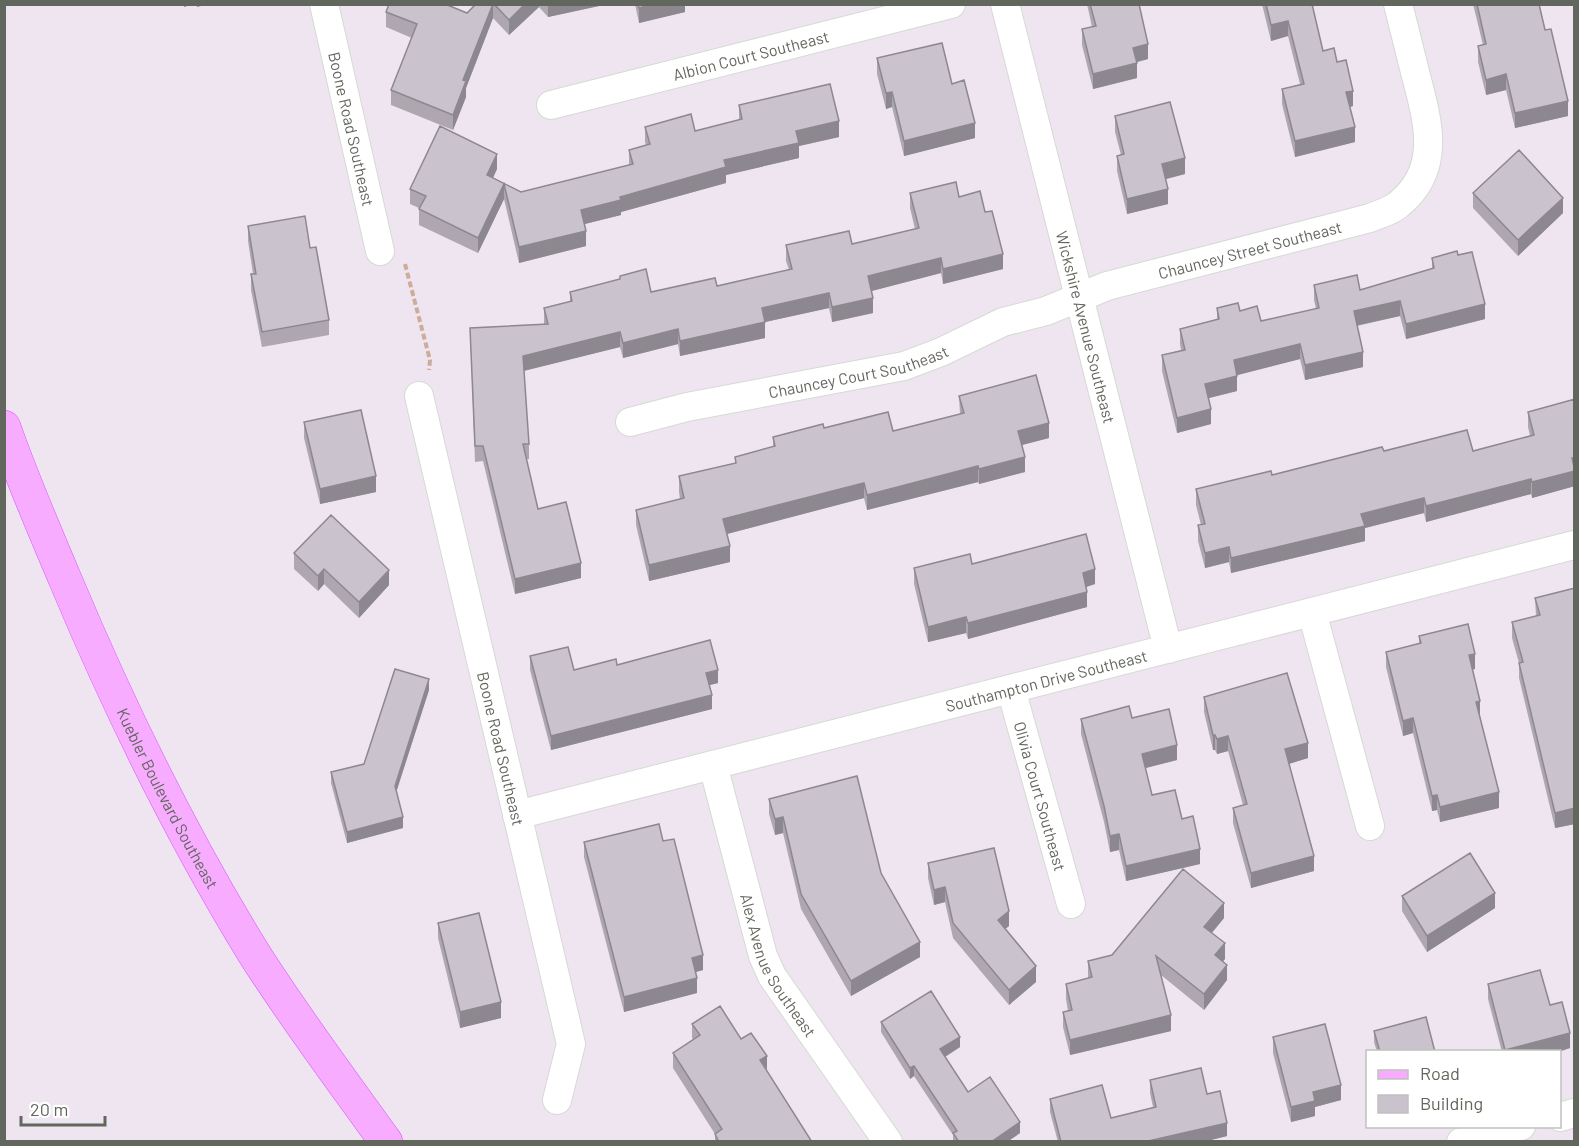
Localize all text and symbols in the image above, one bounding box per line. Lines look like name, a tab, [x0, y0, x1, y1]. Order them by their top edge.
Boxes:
street label: Albion Court Southeast	[671, 26, 831, 83]
street label: Boone Road Southeast	[326, 50, 379, 208]
street label: Chauncey Street Southeast	[1156, 216, 1344, 282]
street label: Wickshire Avenue Southeast	[1053, 229, 1120, 425]
street label: Chauncey Court Southeast	[767, 341, 951, 401]
street label: Southampton Drive Southeast	[943, 645, 1149, 715]
street label: Boone Road Southeast	[474, 670, 529, 827]
street label: Kuebler Boulevard Southeast	[114, 705, 223, 892]
street label: Olivia Court Southeast	[1011, 719, 1071, 873]
street label: Alex Avenue Southeast	[738, 891, 821, 1040]
legend	[1366, 1050, 1561, 1128]
text: Road	[1420, 1062, 1460, 1084]
scale bar	[21, 1089, 105, 1127]
text: Building	[1420, 1092, 1483, 1114]
text: 20 m	[30, 1098, 68, 1120]

